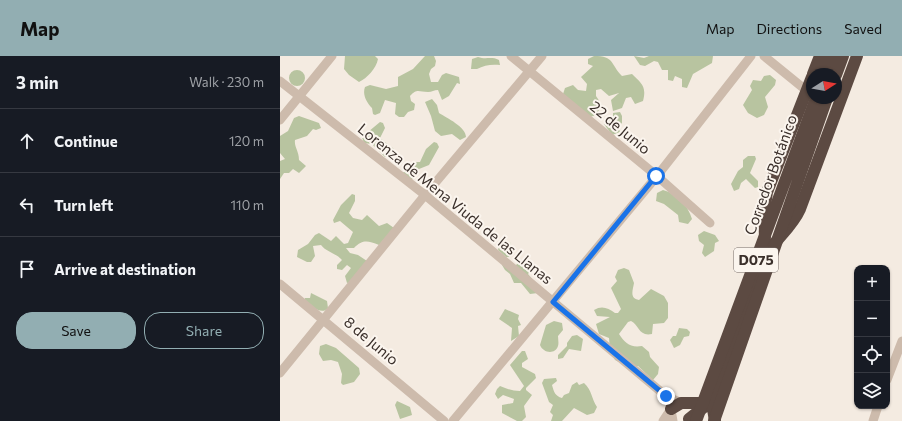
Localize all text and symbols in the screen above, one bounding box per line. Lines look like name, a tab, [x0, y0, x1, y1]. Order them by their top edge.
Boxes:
text: Map	[20, 17, 59, 40]
text: Map	[706, 20, 735, 37]
text: Directions	[757, 20, 822, 37]
text: Saved	[844, 20, 882, 37]
north arrow	[806, 68, 842, 104]
text: 3 min	[16, 72, 59, 93]
text: Walk · 230 m	[189, 74, 264, 90]
street label: 22 de Junio	[587, 97, 654, 158]
street label: Corredor Botánico	[740, 112, 800, 237]
street label: Lorenza de Mena Viuda de las Llanas	[355, 119, 557, 287]
icon: ahead	[16, 130, 38, 152]
text: Continue	[54, 132, 118, 150]
text: 120 m	[229, 133, 264, 149]
route start	[647, 167, 665, 185]
icon: left	[16, 194, 38, 216]
text: Turn left	[54, 196, 113, 214]
text: 110 m	[231, 197, 264, 213]
road number: D075	[734, 248, 778, 272]
icon: arrive	[16, 258, 38, 280]
text: Arrive at destination	[54, 260, 196, 278]
map controls	[854, 265, 890, 409]
button: +	[854, 265, 890, 301]
button: −	[854, 301, 890, 337]
button: Save	[16, 312, 136, 349]
button: Share	[144, 312, 264, 349]
street label: 8 de Junio	[341, 312, 403, 368]
button: locate	[854, 337, 890, 373]
button: layers	[854, 373, 890, 409]
route end	[657, 387, 675, 405]

